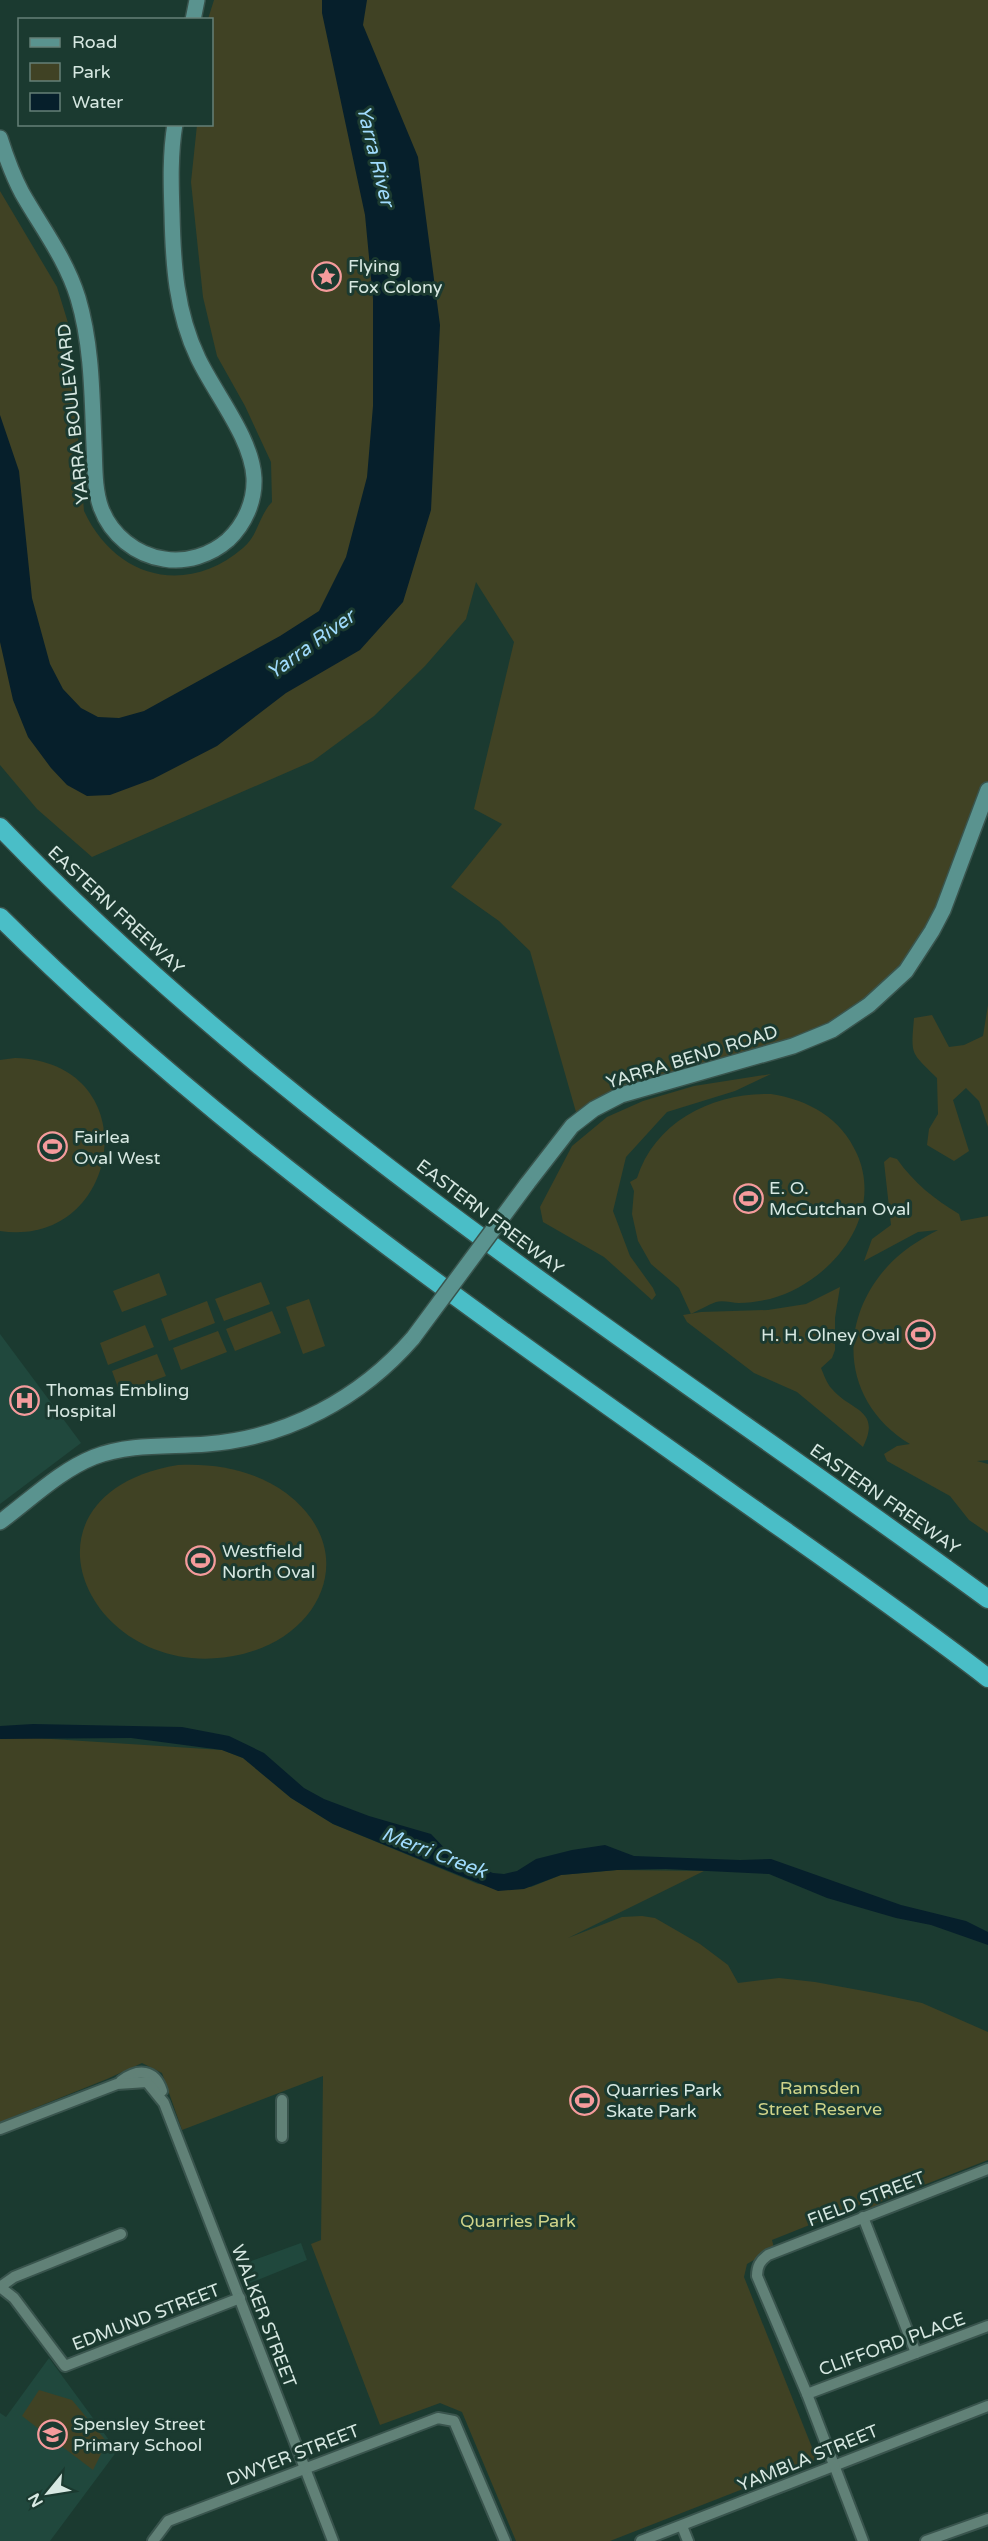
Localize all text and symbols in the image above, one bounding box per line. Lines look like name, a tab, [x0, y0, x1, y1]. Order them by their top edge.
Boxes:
legend	[18, 18, 213, 126]
text: Road	[72, 31, 117, 53]
text: Park	[72, 61, 111, 83]
text: Water	[72, 91, 123, 113]
water label: Yarra River	[351, 103, 400, 211]
place label: Flying Fox Colony	[348, 255, 443, 298]
place icon: Flying Fox Colony	[311, 260, 343, 292]
street label: YARRA BOULEVARD	[53, 323, 93, 505]
water label: Yarra River	[262, 604, 362, 685]
street label: EASTERN FREEWAY	[43, 841, 189, 979]
street label: YARRA BEND ROAD	[604, 1020, 780, 1094]
place label: Fairlea Oval West	[74, 1126, 160, 1169]
sports icon: Fairlea Oval West	[37, 1131, 69, 1163]
street label: EASTERN FREEWAY	[412, 1154, 568, 1280]
place label: E. O. McCutchan Oval	[769, 1177, 911, 1220]
sports icon: E. O. McCutchan Oval	[732, 1182, 764, 1214]
sports icon: H. H. Olney Oval	[905, 1319, 937, 1351]
place label: H. H. Olney Oval	[761, 1324, 900, 1346]
place label: Thomas Embling Hospital	[46, 1379, 189, 1422]
hospital icon: Thomas Embling Hospital	[9, 1384, 41, 1416]
street label: EASTERN FREEWAY	[806, 1439, 965, 1559]
place label: Westfield North Oval	[222, 1540, 315, 1583]
sports icon: Westfield North Oval	[185, 1545, 217, 1577]
water label: Merri Creek	[378, 1822, 492, 1885]
park label: Ramsden Street Reserve	[758, 2077, 882, 2120]
place label: Quarries Park Skate Park	[606, 2079, 722, 2122]
sports icon: Quarries Park Skate Park	[569, 2084, 601, 2116]
street label: FIELD STREET	[804, 2166, 928, 2232]
park label: Quarries Park	[460, 2210, 576, 2232]
street label: WALKER STREET	[227, 2241, 301, 2391]
street label: EDMUND STREET	[69, 2279, 223, 2355]
street label: CLIFFORD PLACE	[816, 2307, 968, 2381]
place label: Spensley Street Primary School	[73, 2413, 206, 2456]
school or university icon: Spensley Street Primary School	[36, 2418, 68, 2450]
street label: DWYER STREET	[223, 2420, 363, 2490]
street label: YAMBLA STREET	[734, 2420, 882, 2496]
north arrow	[18, 2463, 78, 2523]
text: N	[24, 2489, 48, 2511]

